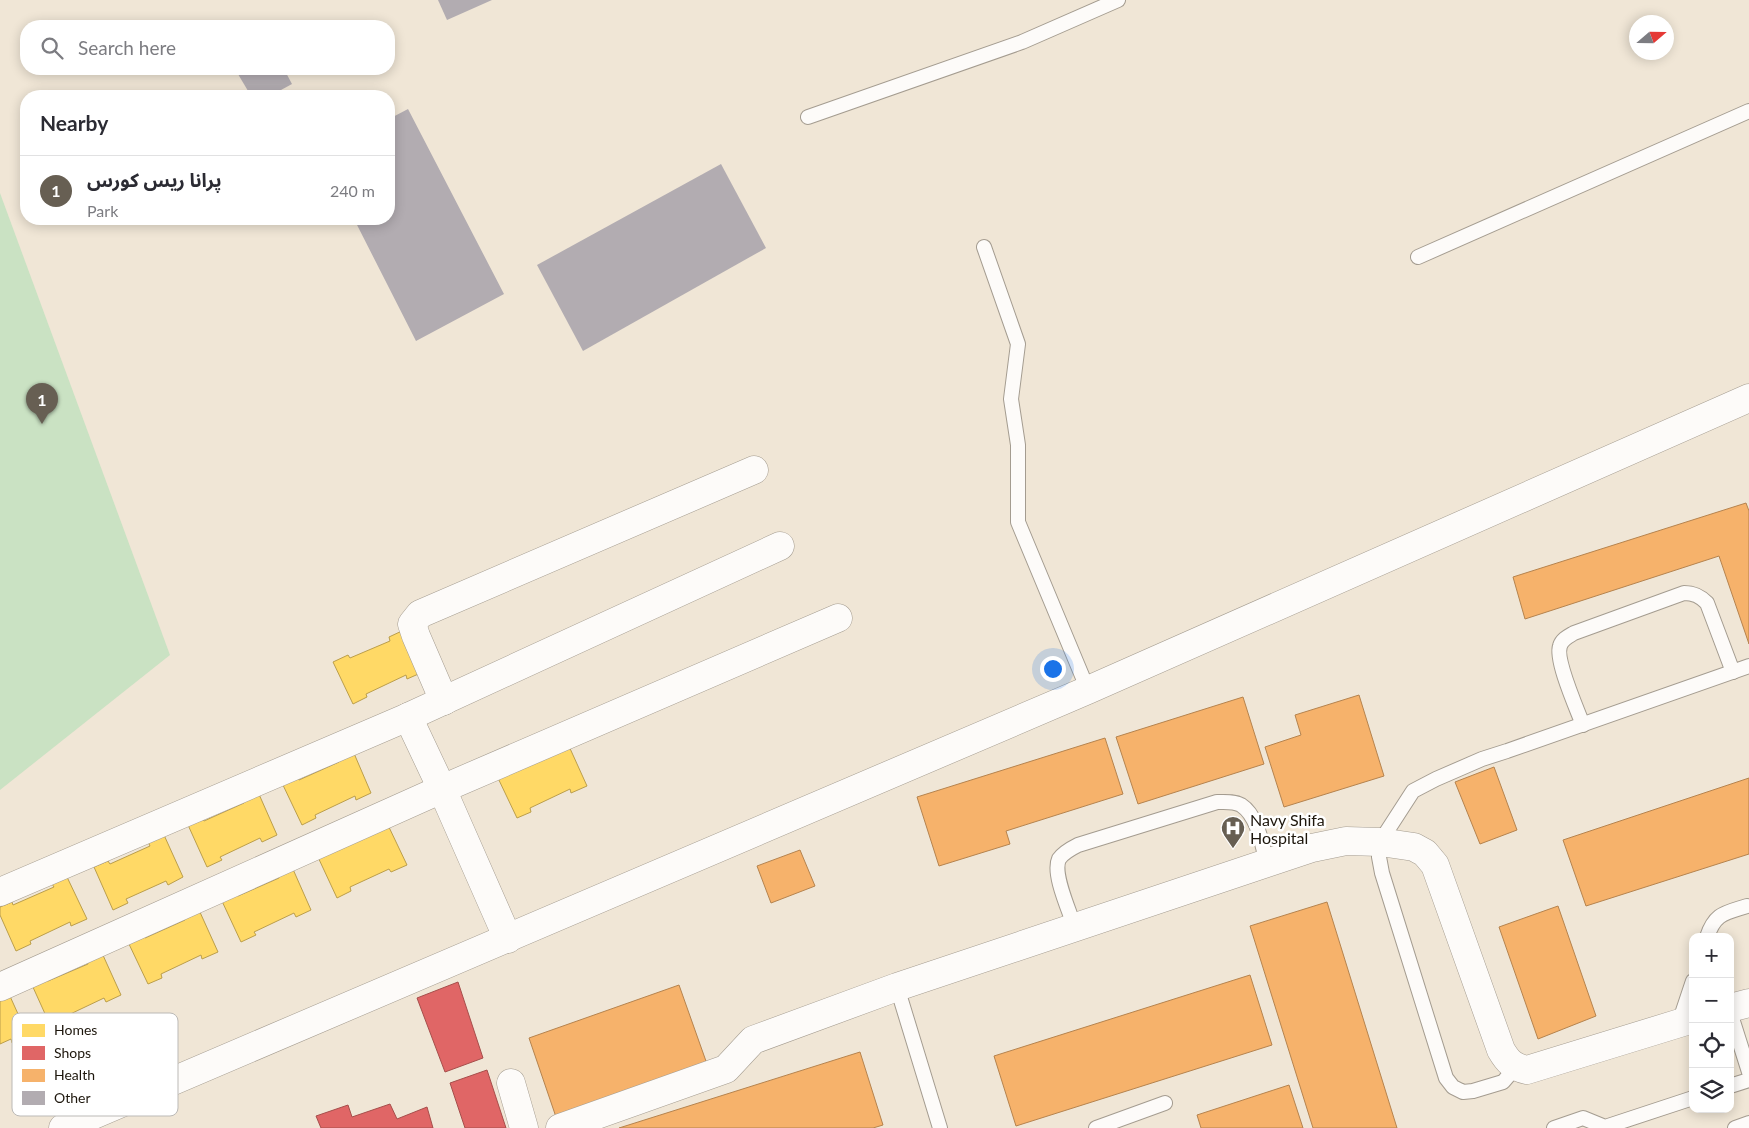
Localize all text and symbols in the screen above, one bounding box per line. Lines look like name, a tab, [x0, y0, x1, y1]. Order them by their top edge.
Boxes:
north arrow	[1629, 15, 1674, 60]
search box	[20, 20, 395, 75]
icon: search	[38, 34, 66, 62]
text: Search here	[78, 36, 176, 59]
text: Nearby	[40, 110, 108, 135]
text: پرانا ریس کورس	[87, 168, 222, 191]
text: 1	[51, 181, 61, 200]
text: 240 m	[330, 181, 375, 200]
text: Park	[87, 201, 118, 220]
pin: 1	[26, 383, 58, 424]
your location	[1040, 656, 1066, 682]
place label: Navy Shifa Hospital	[1250, 810, 1325, 847]
hospital icon: Navy Shifa Hospital	[1220, 815, 1246, 849]
map controls	[1689, 933, 1734, 1113]
button: +	[1689, 933, 1734, 978]
button: −	[1689, 978, 1734, 1023]
legend	[12, 1013, 178, 1116]
text: Homes	[54, 1021, 97, 1038]
button: locate	[1689, 1023, 1734, 1068]
text: Shops	[54, 1044, 91, 1061]
text: Health	[54, 1066, 95, 1083]
button: layers	[1689, 1068, 1734, 1113]
text: Other	[54, 1089, 91, 1106]

